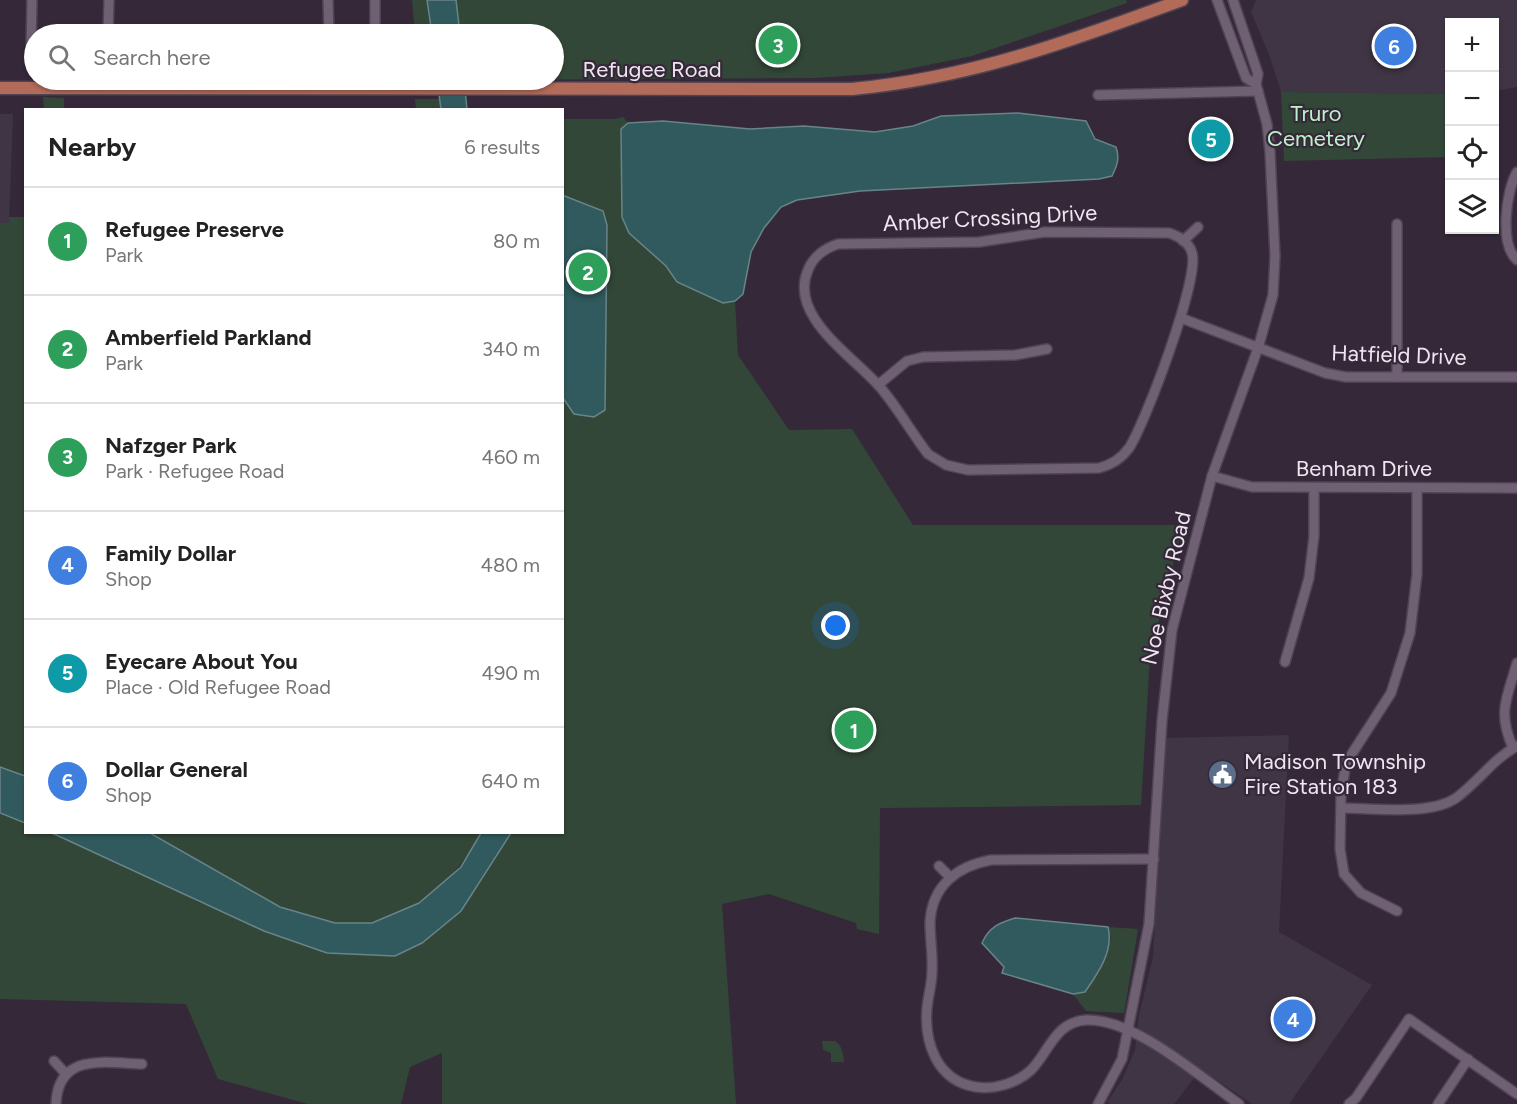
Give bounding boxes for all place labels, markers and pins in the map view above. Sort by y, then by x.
pin: 3 [758,22,798,68]
pin: 6 [1374,24,1414,68]
pin: 5 [1192,116,1230,162]
pin: 2 [568,250,608,294]
pin: 1 [834,708,874,752]
place label: Madison Township Fire Station 183 [1244,748,1426,800]
public building icon: Madison Township Fire Station 183 [1207,758,1239,790]
pin: 4 [1274,996,1312,1042]

